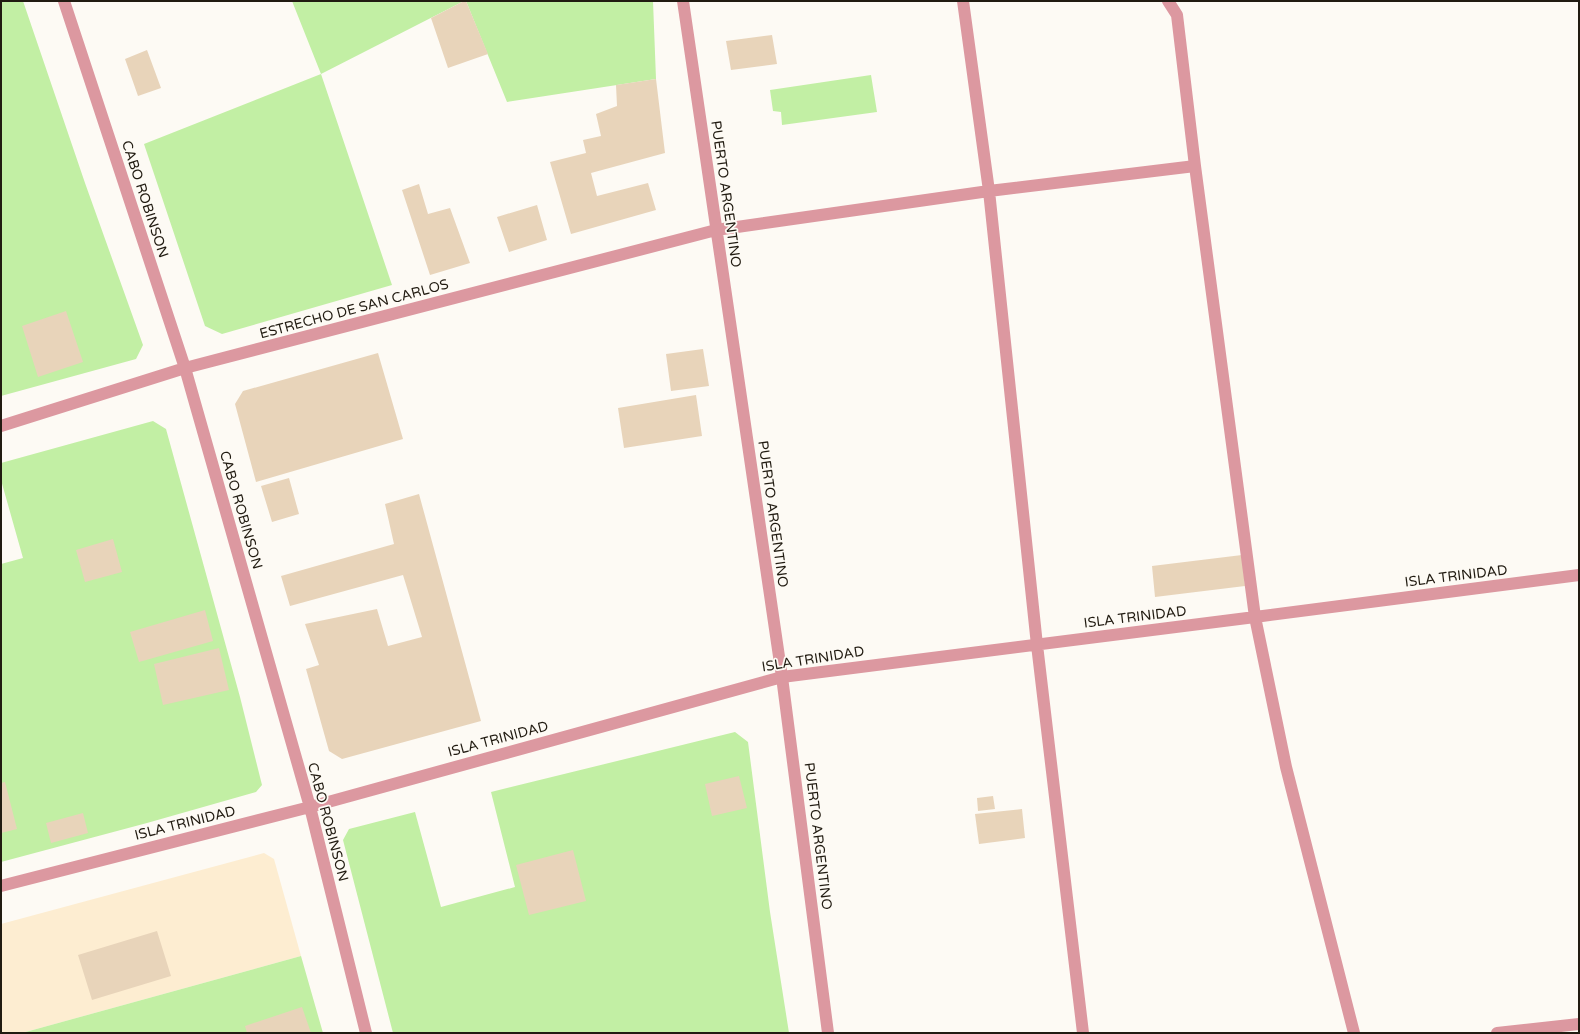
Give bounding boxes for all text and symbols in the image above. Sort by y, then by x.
street label: PUERTO ARGENTINO [707,119,745,269]
street label: CABO ROBINSON [118,138,172,260]
street label: ESTRECHO DE SAN CARLOS [258,275,451,342]
street label: PUERTO ARGENTINO [754,439,792,589]
street label: CABO ROBINSON [216,449,266,571]
street label: ISLA TRINIDAD [1404,561,1508,591]
street label: ISLA TRINIDAD [1083,602,1187,632]
street label: ISLA TRINIDAD [761,643,865,675]
street label: ISLA TRINIDAD [446,717,550,761]
street label: CABO ROBINSON [304,761,352,883]
street label: PUERTO ARGENTINO [801,761,835,911]
street label: ISLA TRINIDAD [133,802,237,844]

